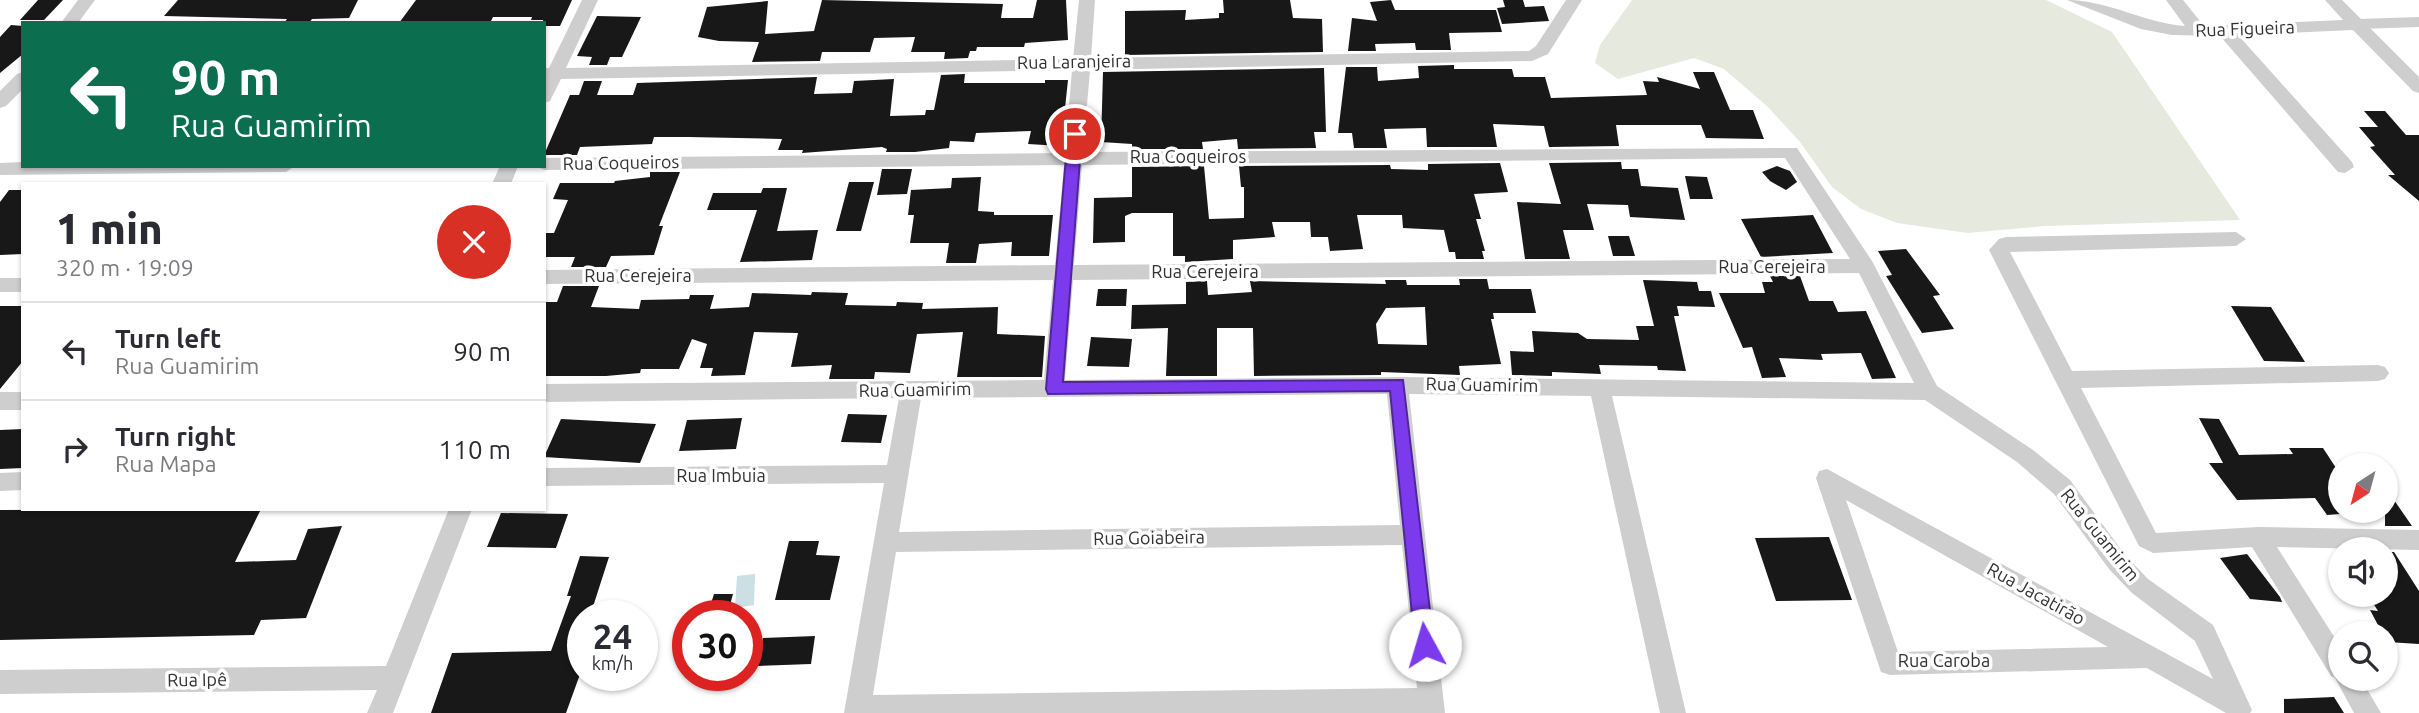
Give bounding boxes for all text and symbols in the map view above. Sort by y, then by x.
street label: Rua Figueira [2195,16,2295,40]
icon: left [56,49,147,140]
text: 90 m [171,49,280,104]
street label: Rua Laranjeira [1017,50,1131,72]
pin [1045,104,1105,164]
text: Rua Guamirim [171,107,372,143]
icon: arrive [1056,115,1094,153]
street label: Rua Coqueiros [1130,146,1247,166]
street label: Rua Coqueiros [562,151,680,173]
text: 1 min [56,205,163,252]
button: close [437,205,511,279]
text: 320 m · 19:09 [56,255,194,280]
street label: Rua Cerejeira [1718,256,1826,276]
street label: Rua Cerejeira [1151,261,1259,281]
street label: Rua Cerejeira [584,265,692,285]
text: Turn left [115,324,221,353]
icon: left [56,332,94,370]
text: 90 m [453,337,511,366]
text: Rua Guamirim [115,353,259,378]
street label: Rua Guamirim [1425,373,1539,395]
street label: Rua Guamirim [858,378,972,400]
text: Turn right [115,422,236,451]
icon: right [56,430,94,468]
text: 110 m [439,435,511,464]
text: Rua Mapa [115,451,217,476]
north arrow [2328,453,2398,523]
map controls [2328,453,2398,691]
street label: Rua Imbuia [676,465,766,485]
street label: Rua Guamirim [2057,484,2144,585]
street label: Rua Goiabeira [1093,526,1205,548]
button: sound [2328,537,2398,607]
street label: Rua Jacatirão [1984,558,2089,628]
speed limit sign: 30 [672,600,763,691]
position arrow [1388,608,1462,682]
text: 24 [593,616,632,656]
button: search [2328,621,2398,691]
street label: Rua Caroba [1898,650,1990,670]
text: km/h [592,653,633,673]
street label: Rua Ipê [167,668,227,690]

